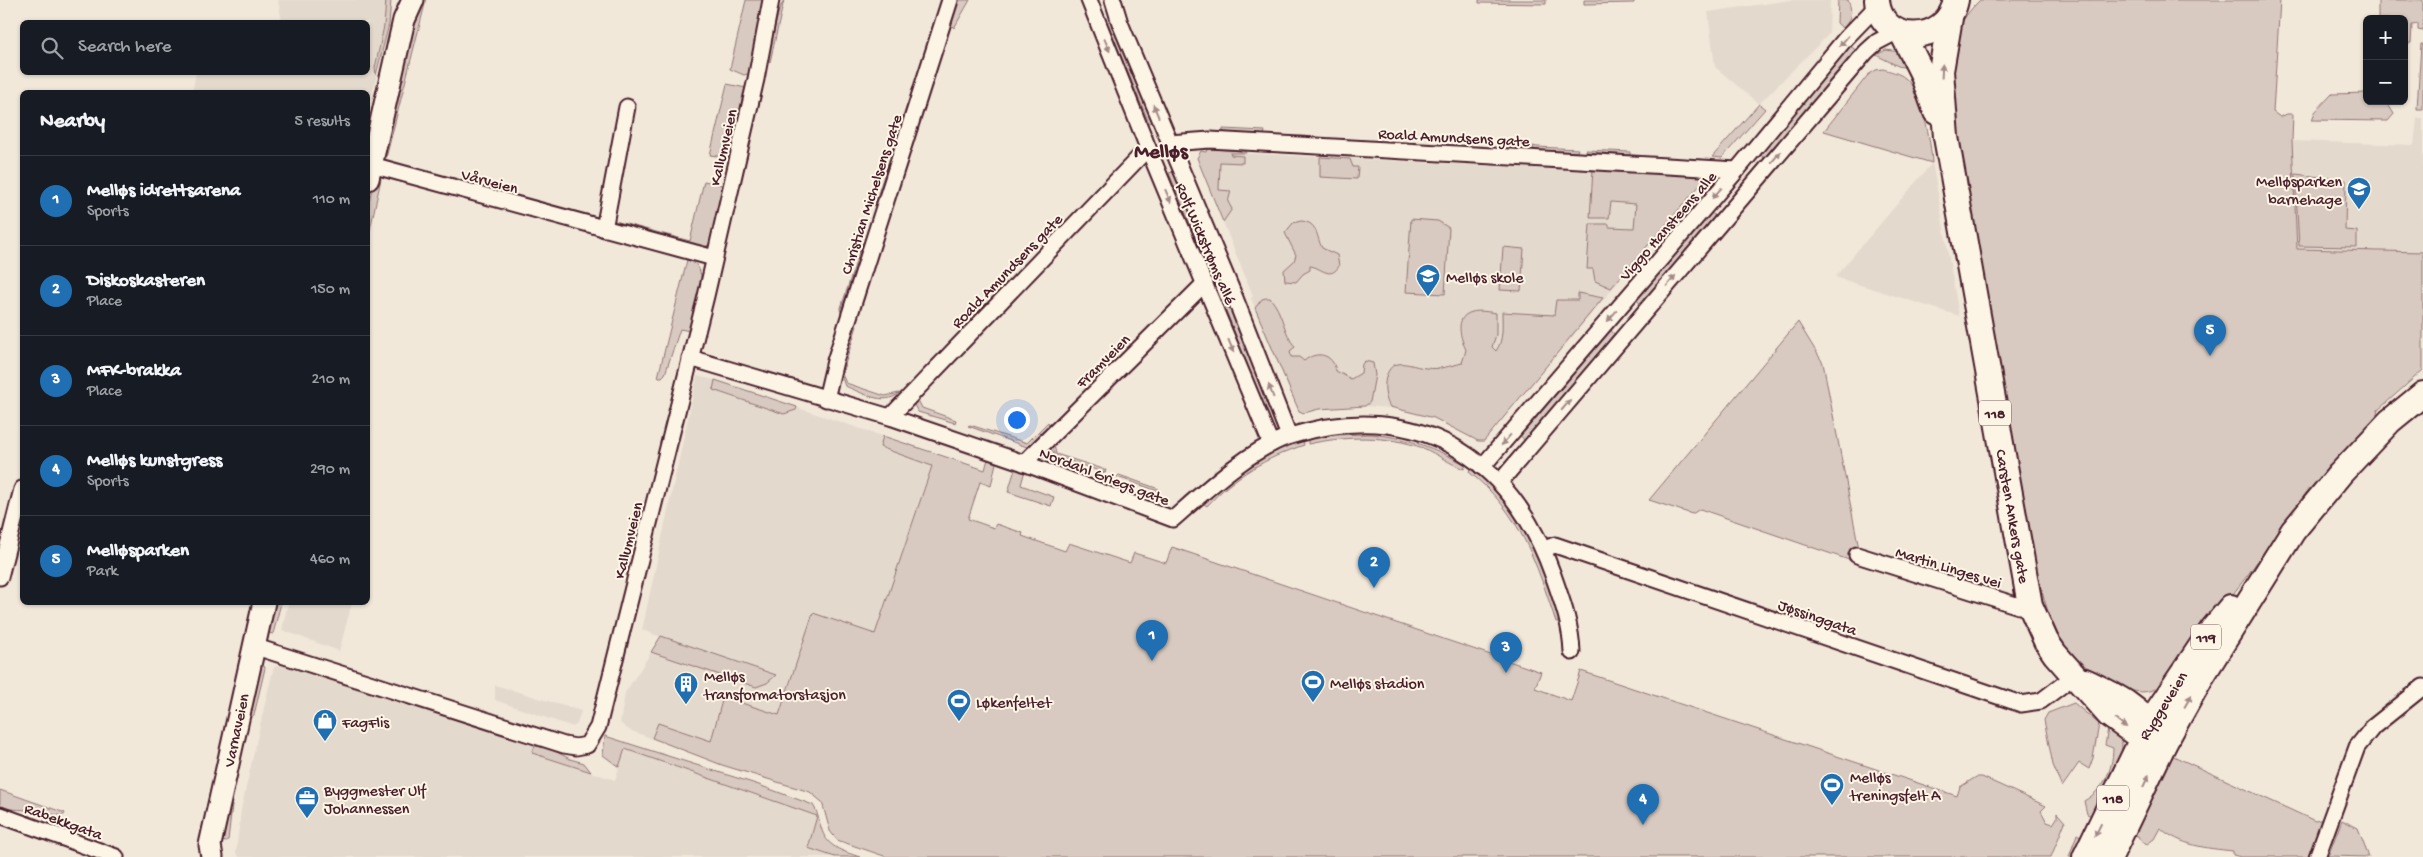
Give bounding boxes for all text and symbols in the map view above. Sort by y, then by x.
map controls [2363,15,2408,105]
button: + [2363,15,2408,60]
search box [20,20,370,75]
icon: search [38,34,66,62]
one-way arrow [1838,35,1850,47]
text: Search here [78,36,172,59]
one-way arrow [1104,38,1112,52]
button: − [2363,60,2408,105]
one-way arrow [1938,63,1946,79]
one-way arrow [1152,104,1160,118]
street label: Kallumveien [707,107,744,188]
text: Nearby [40,110,105,135]
street label: Christian Michelsens gate [838,112,908,278]
text: 5 results [295,113,350,132]
street label: Roald Amundsens gate [1378,126,1531,153]
district label: Melløs [1134,141,1189,166]
one-way arrow [1771,151,1782,164]
street label: Vårveien [458,166,520,200]
street label: Viggo Hansteens alle [1616,168,1723,287]
place label: Melløsparken barnehage [2256,174,2343,211]
school or university icon: Melløsparken barnehage [2346,176,2372,210]
text: Melløs idrettsarena [87,180,241,203]
street label: Rolf Wickstrøms allé [1170,181,1238,309]
one-way arrow [1712,186,1723,199]
one-way arrow [1165,189,1173,203]
text: 1 [53,191,59,210]
text: 110 m [313,191,350,210]
text: Sports [87,203,129,222]
street label: Roald Amundsens gate [949,211,1069,334]
school or university icon: Melløs skole [1415,263,1441,297]
text: Diskoskasteren [87,270,205,293]
place label: Melløs skole [1446,270,1524,289]
one-way arrow [1665,276,1677,288]
text: 2 [52,281,60,300]
text: 150 m [311,281,350,300]
text: Place [87,293,122,312]
one-way arrow [1606,310,1618,322]
pin: 5 [2194,315,2226,356]
street label: Framveien [1073,331,1136,394]
one-way arrow [1227,339,1235,354]
text: MFK-brakka [87,360,181,383]
text: 3 [52,371,60,390]
text: 210 m [311,371,350,390]
text: Place [87,383,122,402]
one-way arrow [1267,383,1275,398]
one-way arrow [1560,399,1571,411]
road number: 118 [1979,400,2011,426]
your location [1004,407,1030,433]
one-way arrow [1501,434,1512,446]
street label: Nordahl Griegs gate [1036,445,1172,512]
street label: Carsten Ankers gate [1989,448,2032,586]
text: Melløs kunstgress [87,450,222,473]
text: 4 [52,461,60,480]
text: 290 m [310,461,350,480]
text: Sports [87,473,129,492]
street label: Kallumveien [612,500,649,581]
text: Melløsparken [87,540,189,563]
street label: Martin Linges vei [1893,544,2003,594]
pin: 2 [1358,547,1390,588]
text: 5 [52,551,60,570]
text: 460 m [310,551,350,570]
text: Park [87,563,118,582]
street label: Jøssinggata [1775,597,1860,642]
pin: 1 [1136,620,1168,661]
road number: 119 [2191,624,2221,650]
pin: 3 [1490,632,1522,673]
place label: Melløs transformatorstasjon [703,669,846,706]
sports icon: Melløs stadion [1300,669,1326,703]
street label: Ryggeveien [2136,669,2194,745]
building icon: Melløs transformatorstasjon [673,671,699,705]
place label: Melløs stadion [1330,676,1425,695]
sports icon: Løkenfeltet [946,688,972,722]
street label: Varnaveien [221,692,256,770]
one-way arrow [2184,694,2192,709]
place label: Løkenfeltet [976,695,1053,714]
shop icon: FagFlis [312,708,338,742]
place label: FagFlis [341,715,390,734]
one-way arrow [2114,718,2128,728]
place label: Melløs treningsfelt A [1849,770,1942,807]
sports icon: Melløs treningsfelt A [1819,772,1845,806]
one-way arrow [2142,774,2150,788]
place label: Byggmester Ulf Johannessen [323,783,427,820]
pin: 4 [1627,784,1659,825]
office icon: Byggmester Ulf Johannessen [294,785,320,819]
road number: 118 [2097,786,2129,810]
street label: Rabekkgata [21,800,105,847]
one-way arrow [2094,822,2102,837]

